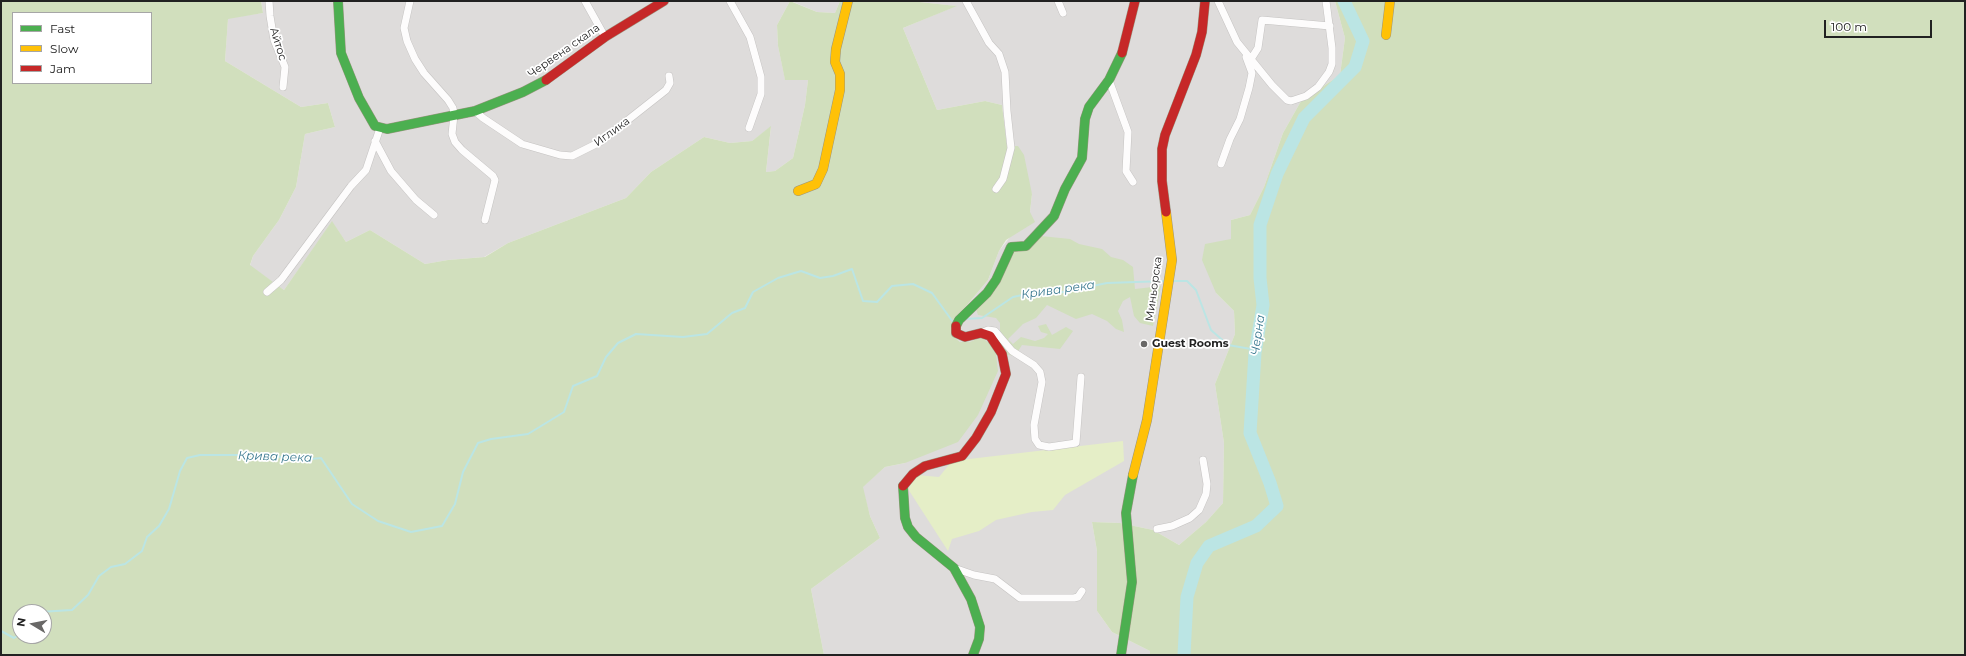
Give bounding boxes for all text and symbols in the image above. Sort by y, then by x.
legend [12,12,152,84]
scale bar [1826,12,1934,38]
text: 100 m [1831,19,1867,34]
text: Fast [50,21,75,36]
street label: Червена скала [526,21,602,81]
street label: Айтос [267,26,289,62]
text: Slow [50,41,79,56]
text: Jam [50,61,76,76]
street label: Иглика [591,115,633,149]
street label: Миньорска [1143,256,1165,322]
water label: Крива река [1020,278,1096,302]
water label: Черна [1248,314,1268,356]
place label: Guest Rooms [1152,337,1229,351]
marker: Guest Rooms [1139,339,1149,349]
water label: Крива река [238,449,312,465]
north arrow [12,604,52,644]
text: N [14,617,29,628]

